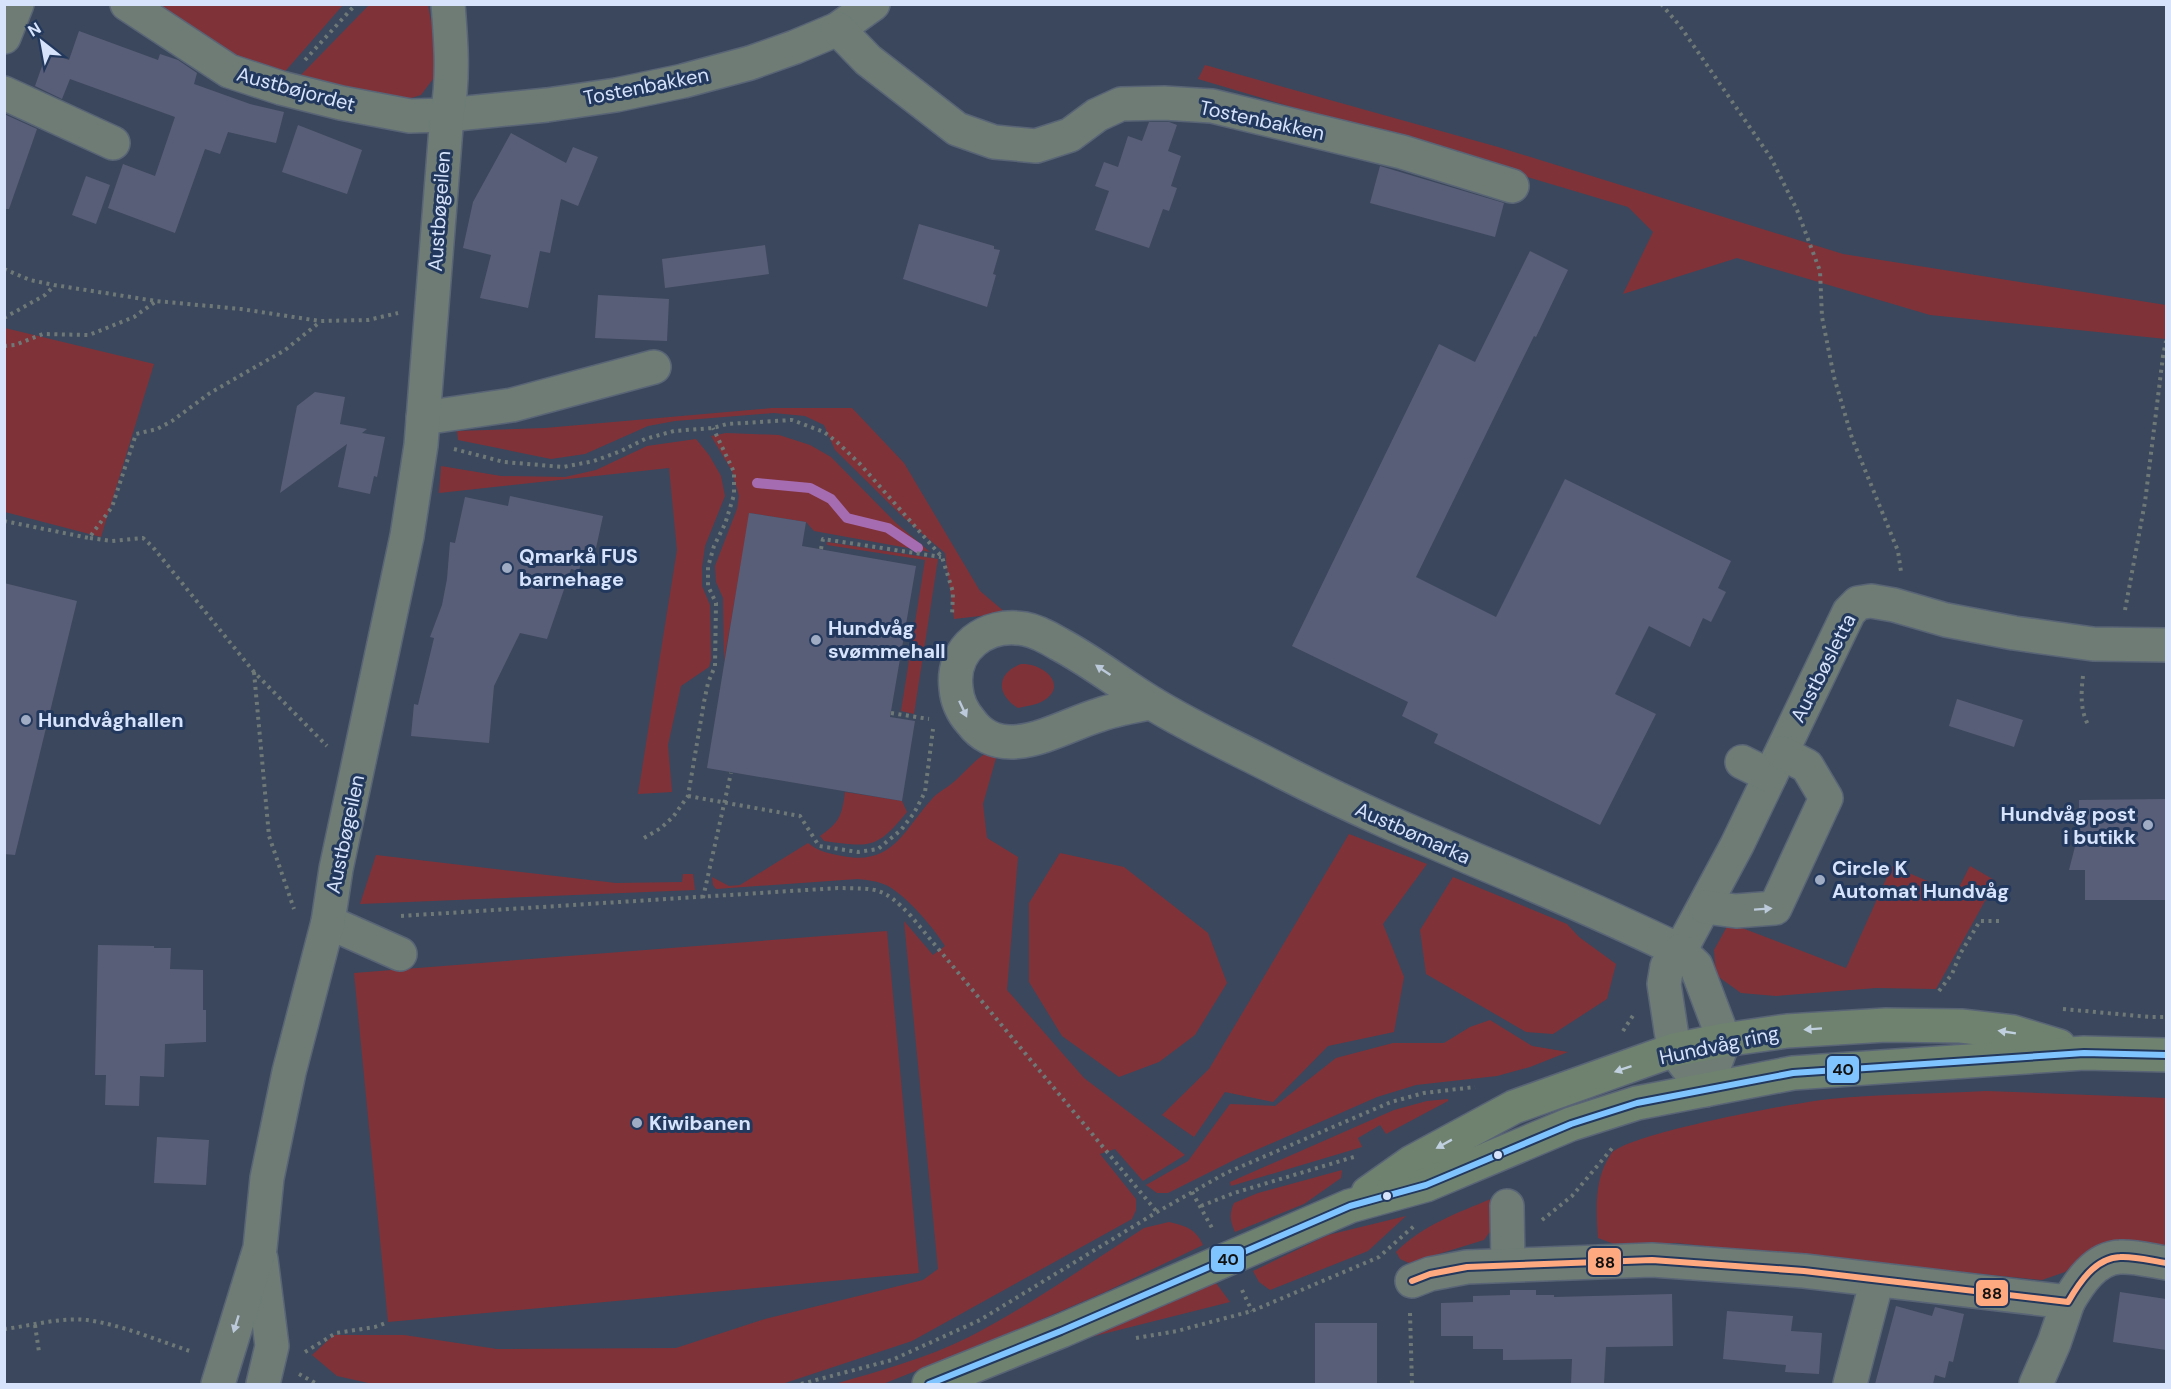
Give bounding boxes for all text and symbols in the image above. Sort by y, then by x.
north arrow [12,12,72,72]
text: N [24,18,45,42]
street label: Austbøjordet [234,61,358,117]
street label: Tostenbakken [581,61,711,111]
street label: Tostenbakken [1197,94,1327,146]
street label: Austbøgeilen [422,150,456,272]
place label: Qmarkå FUS barnehage [519,543,638,592]
marker: Qmarkå FUS barnehage [500,561,514,575]
street label: Austbøsletta [1785,609,1861,727]
place label: Hundvåg svømmehall [828,615,946,664]
marker: Hundvåg svømmehall [809,633,823,647]
one-way arrow [1095,664,1111,676]
one-way arrow [959,701,968,718]
place label: Hundvåghallen [38,707,184,733]
marker: Hundvåghallen [19,713,33,727]
street label: Austbøgeilen [320,772,370,896]
street label: Austbømarka [1351,796,1475,870]
place label: Hundvåg post i butikk [2001,801,2136,850]
marker: Hundvåg post i butikk [2141,818,2155,832]
place label: Circle K Automat Hundvåg [1832,855,2009,904]
marker: Circle K Automat Hundvåg [1813,873,1827,887]
one-way arrow [1753,904,1772,913]
street label: Hundvåg ring [1657,1020,1781,1070]
one-way arrow [1804,1025,1823,1034]
one-way arrow [1998,1027,2017,1036]
line badge: 40 [1826,1055,1860,1084]
text: 40 [1832,1059,1854,1080]
one-way arrow [1614,1064,1632,1074]
place label: Kiwibanen [649,1110,751,1136]
marker: Kiwibanen [630,1116,644,1130]
one-way arrow [1435,1139,1452,1149]
unlabelled marker [1492,1149,1504,1161]
unlabelled marker [1381,1190,1393,1202]
line badge: 40 [1210,1245,1245,1273]
line badge: 88 [1587,1247,1622,1276]
text: 40 [1217,1249,1239,1270]
text: 88 [1595,1252,1615,1273]
line badge: 88 [1975,1279,2009,1307]
text: 88 [1982,1283,2002,1304]
one-way arrow [231,1315,240,1333]

